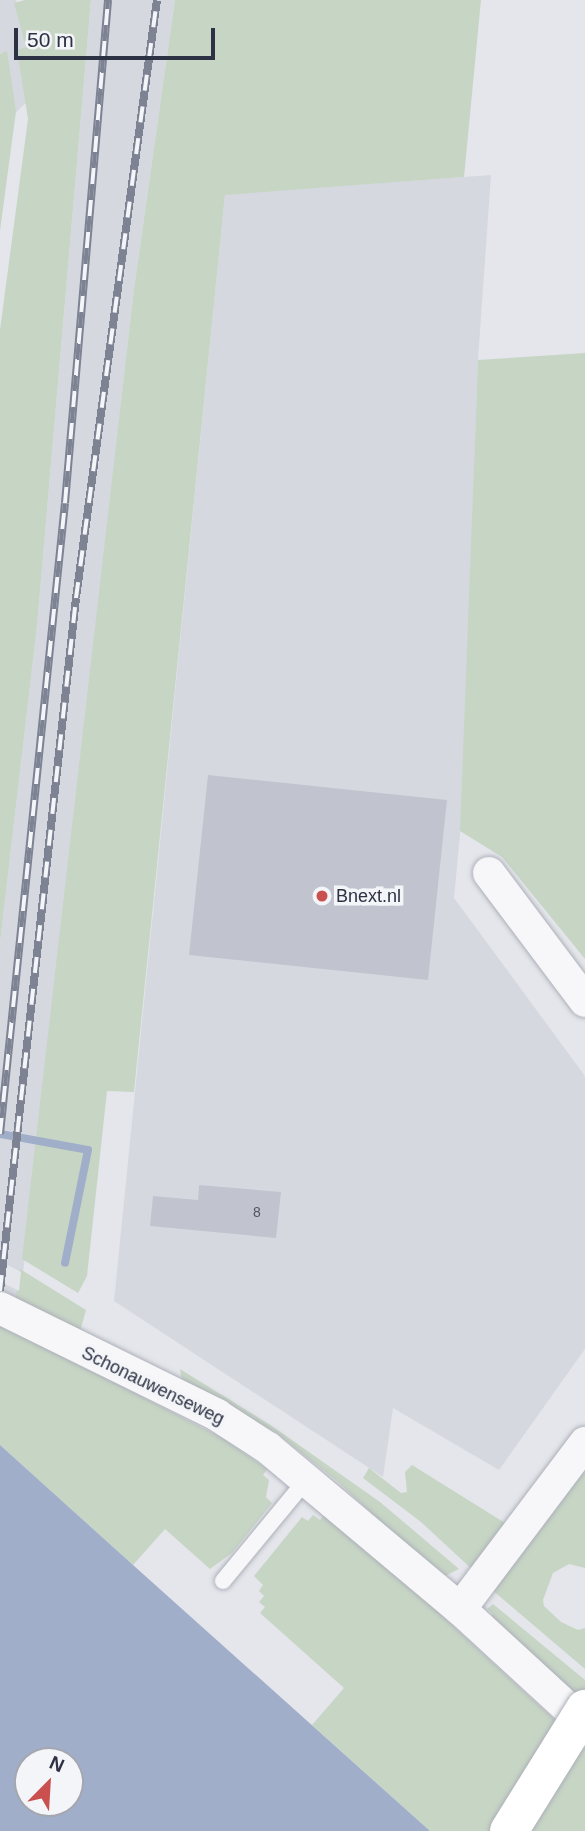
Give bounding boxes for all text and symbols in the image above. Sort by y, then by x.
scale bar [18,14,219,58]
text: 50 m [27,28,74,51]
place label: Bnext.nl [336,885,401,907]
marker: Bnext.nl [314,888,330,904]
house number: 8 [253,1204,261,1220]
street label: Schonauwenseweg [78,1342,228,1430]
north arrow [14,1747,84,1817]
text: N [46,1752,67,1777]

